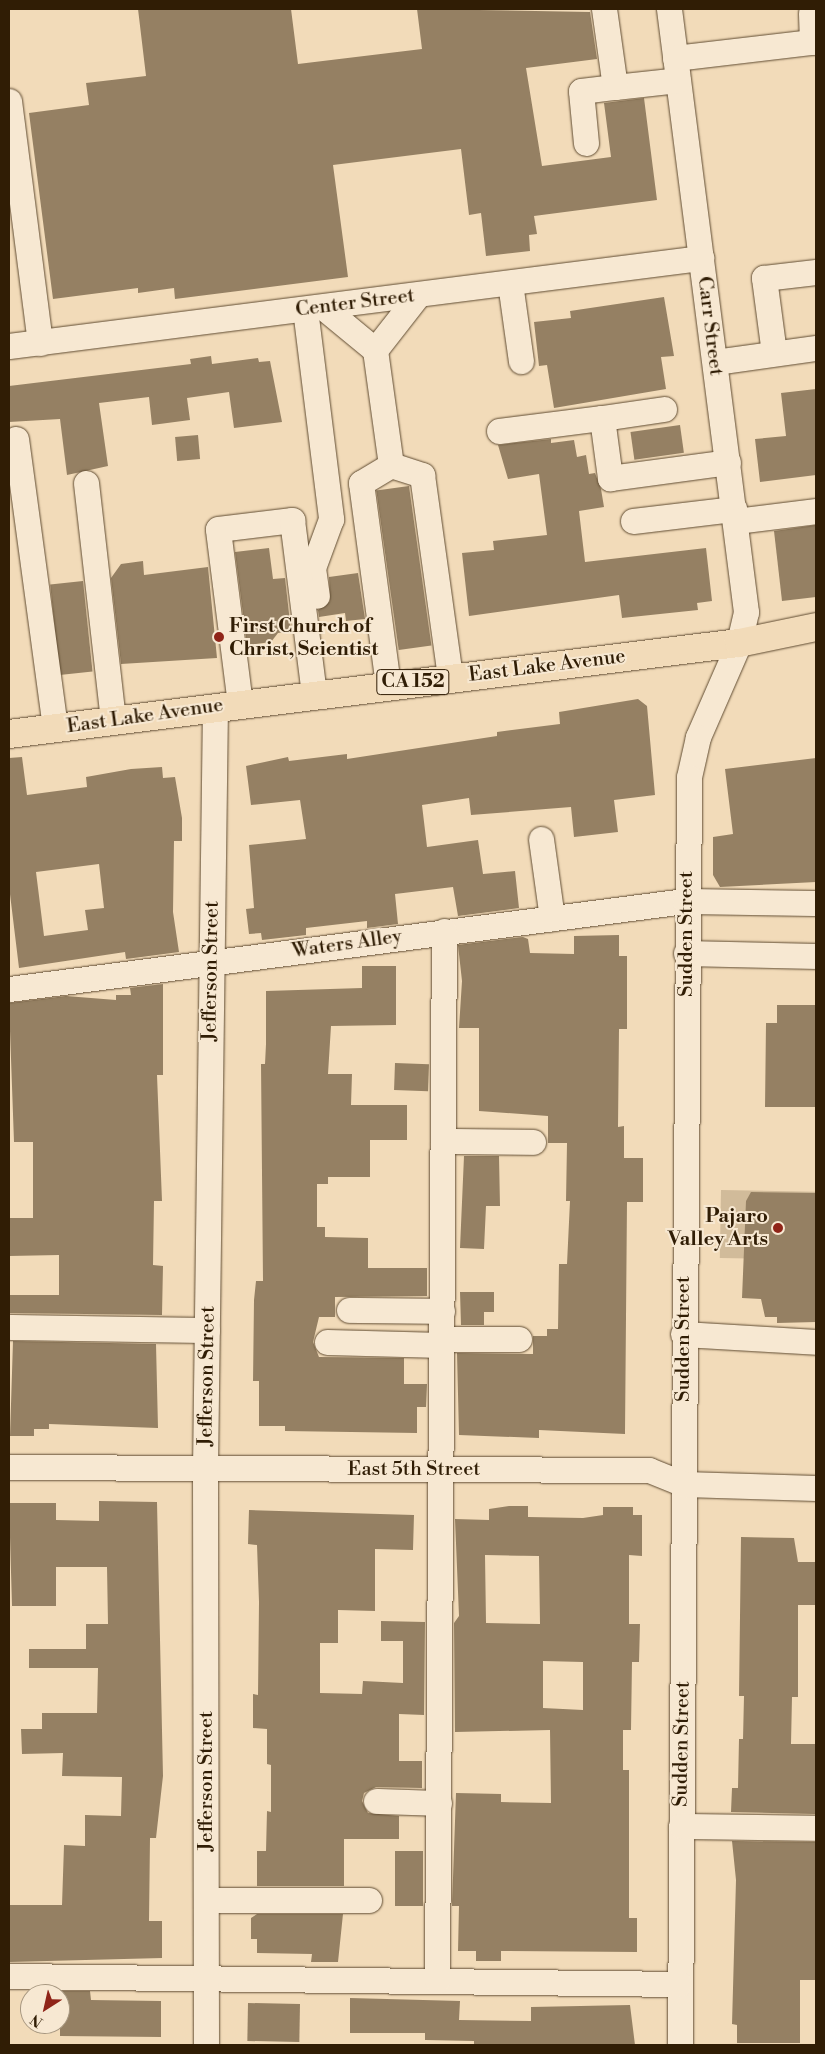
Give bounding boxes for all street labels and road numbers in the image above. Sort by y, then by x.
street label: Carr Street [692,275,728,377]
street label: Center Street [294,284,416,322]
street label: East Lake Avenue [467,644,627,688]
road number: CA 152 [376,666,450,699]
street label: East Lake Avenue [65,693,225,739]
street label: Sudden Street [674,871,698,997]
street label: Jefferson Street [198,901,224,1041]
street label: Waters Alley [290,924,404,964]
street label: Sudden Street [671,1276,695,1402]
street label: Jefferson Street [194,1306,220,1446]
street label: East 5th Street [348,1457,480,1481]
street label: Sudden Street [669,1681,695,1807]
street label: Jefferson Street [194,1711,218,1851]

